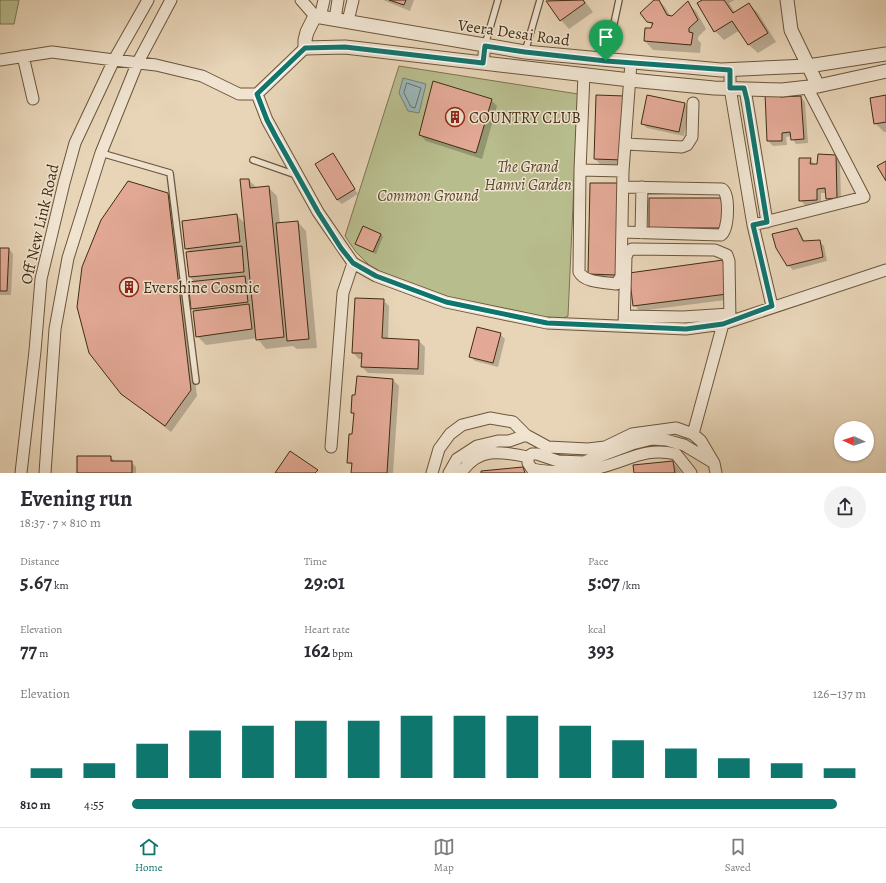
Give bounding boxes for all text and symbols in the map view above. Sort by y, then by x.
street label: Veera Desai Road [455,14,572,52]
pin [589,20,623,61]
icon: arrive [595,26,617,48]
building icon: COUNTRY CLUB [444,106,466,128]
place label: COUNTRY CLUB [469,107,581,129]
park label: The Grand Hamvi Garden [484,156,572,196]
street label: Off New Link Road [15,161,65,287]
park label: Common Ground [377,185,479,207]
building icon: Evershine Cosmic [118,276,140,298]
place label: Evershine Cosmic [143,277,260,299]
north arrow [834,421,874,461]
map controls [834,421,874,461]
text: Evening run [20,484,132,514]
button: share [824,486,866,528]
text: 18:37 · 7 × 810 m [20,514,101,531]
text: Distance [20,554,59,569]
text: Time [304,554,327,569]
text: Pace [588,554,608,569]
text: 5.67 [20,569,52,596]
text: 29:01 [304,569,345,596]
text: 5:07 [588,569,620,596]
text: km [52,578,69,593]
text: /km [620,578,640,593]
text: Elevation [20,622,62,637]
text: Heart rate [304,622,350,637]
text: kcal [588,622,606,637]
text: 77 [20,637,37,664]
text: 162 [304,637,330,664]
text: 393 [588,637,614,664]
text: m [37,646,48,661]
text: bpm [330,646,353,661]
text: Elevation [20,685,70,702]
text: 126–137 m [813,685,866,702]
text: 810 m [20,796,51,813]
text: 4:55 [84,796,104,813]
tab: Home [135,836,163,875]
tab: Map [433,836,455,875]
tab: Saved [725,836,751,875]

